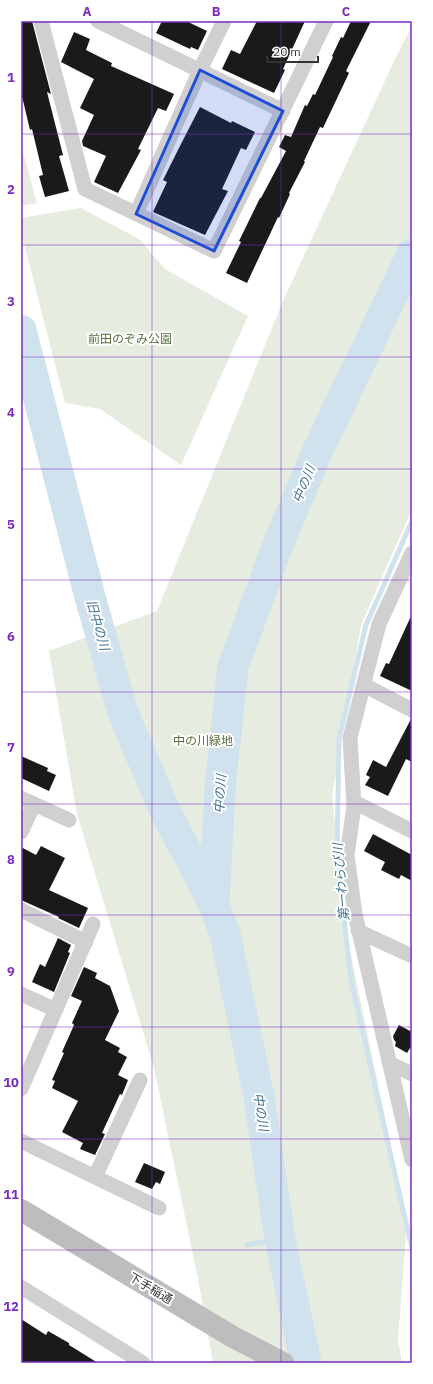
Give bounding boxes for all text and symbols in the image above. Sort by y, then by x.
text: A [83,3,92,20]
text: B [212,3,221,20]
text: C [342,3,351,20]
scale bar [267,38,318,64]
text: 20 m [273,44,301,59]
text: 1 [7,69,15,86]
text: 2 [7,181,15,198]
text: 3 [7,293,15,310]
park label: 前田のぞみ公園 [88,331,172,346]
text: 4 [7,404,15,421]
water label: 中の川 [289,461,320,505]
text: 5 [7,516,15,533]
water label: 旧中の川 [83,598,114,654]
text: 6 [7,628,15,645]
park label: 中の川緑地 [173,733,233,748]
text: 7 [7,739,15,756]
water label: 中の川 [210,772,230,814]
water label: 第一わらび川 [329,840,353,922]
text: 8 [7,851,15,868]
text: 9 [7,963,15,980]
text: 10 [3,1074,19,1091]
water label: 中の川 [250,1091,273,1135]
text: 11 [3,1186,19,1203]
street label: 下手稲通 [127,1269,175,1307]
text: 12 [3,1298,19,1315]

